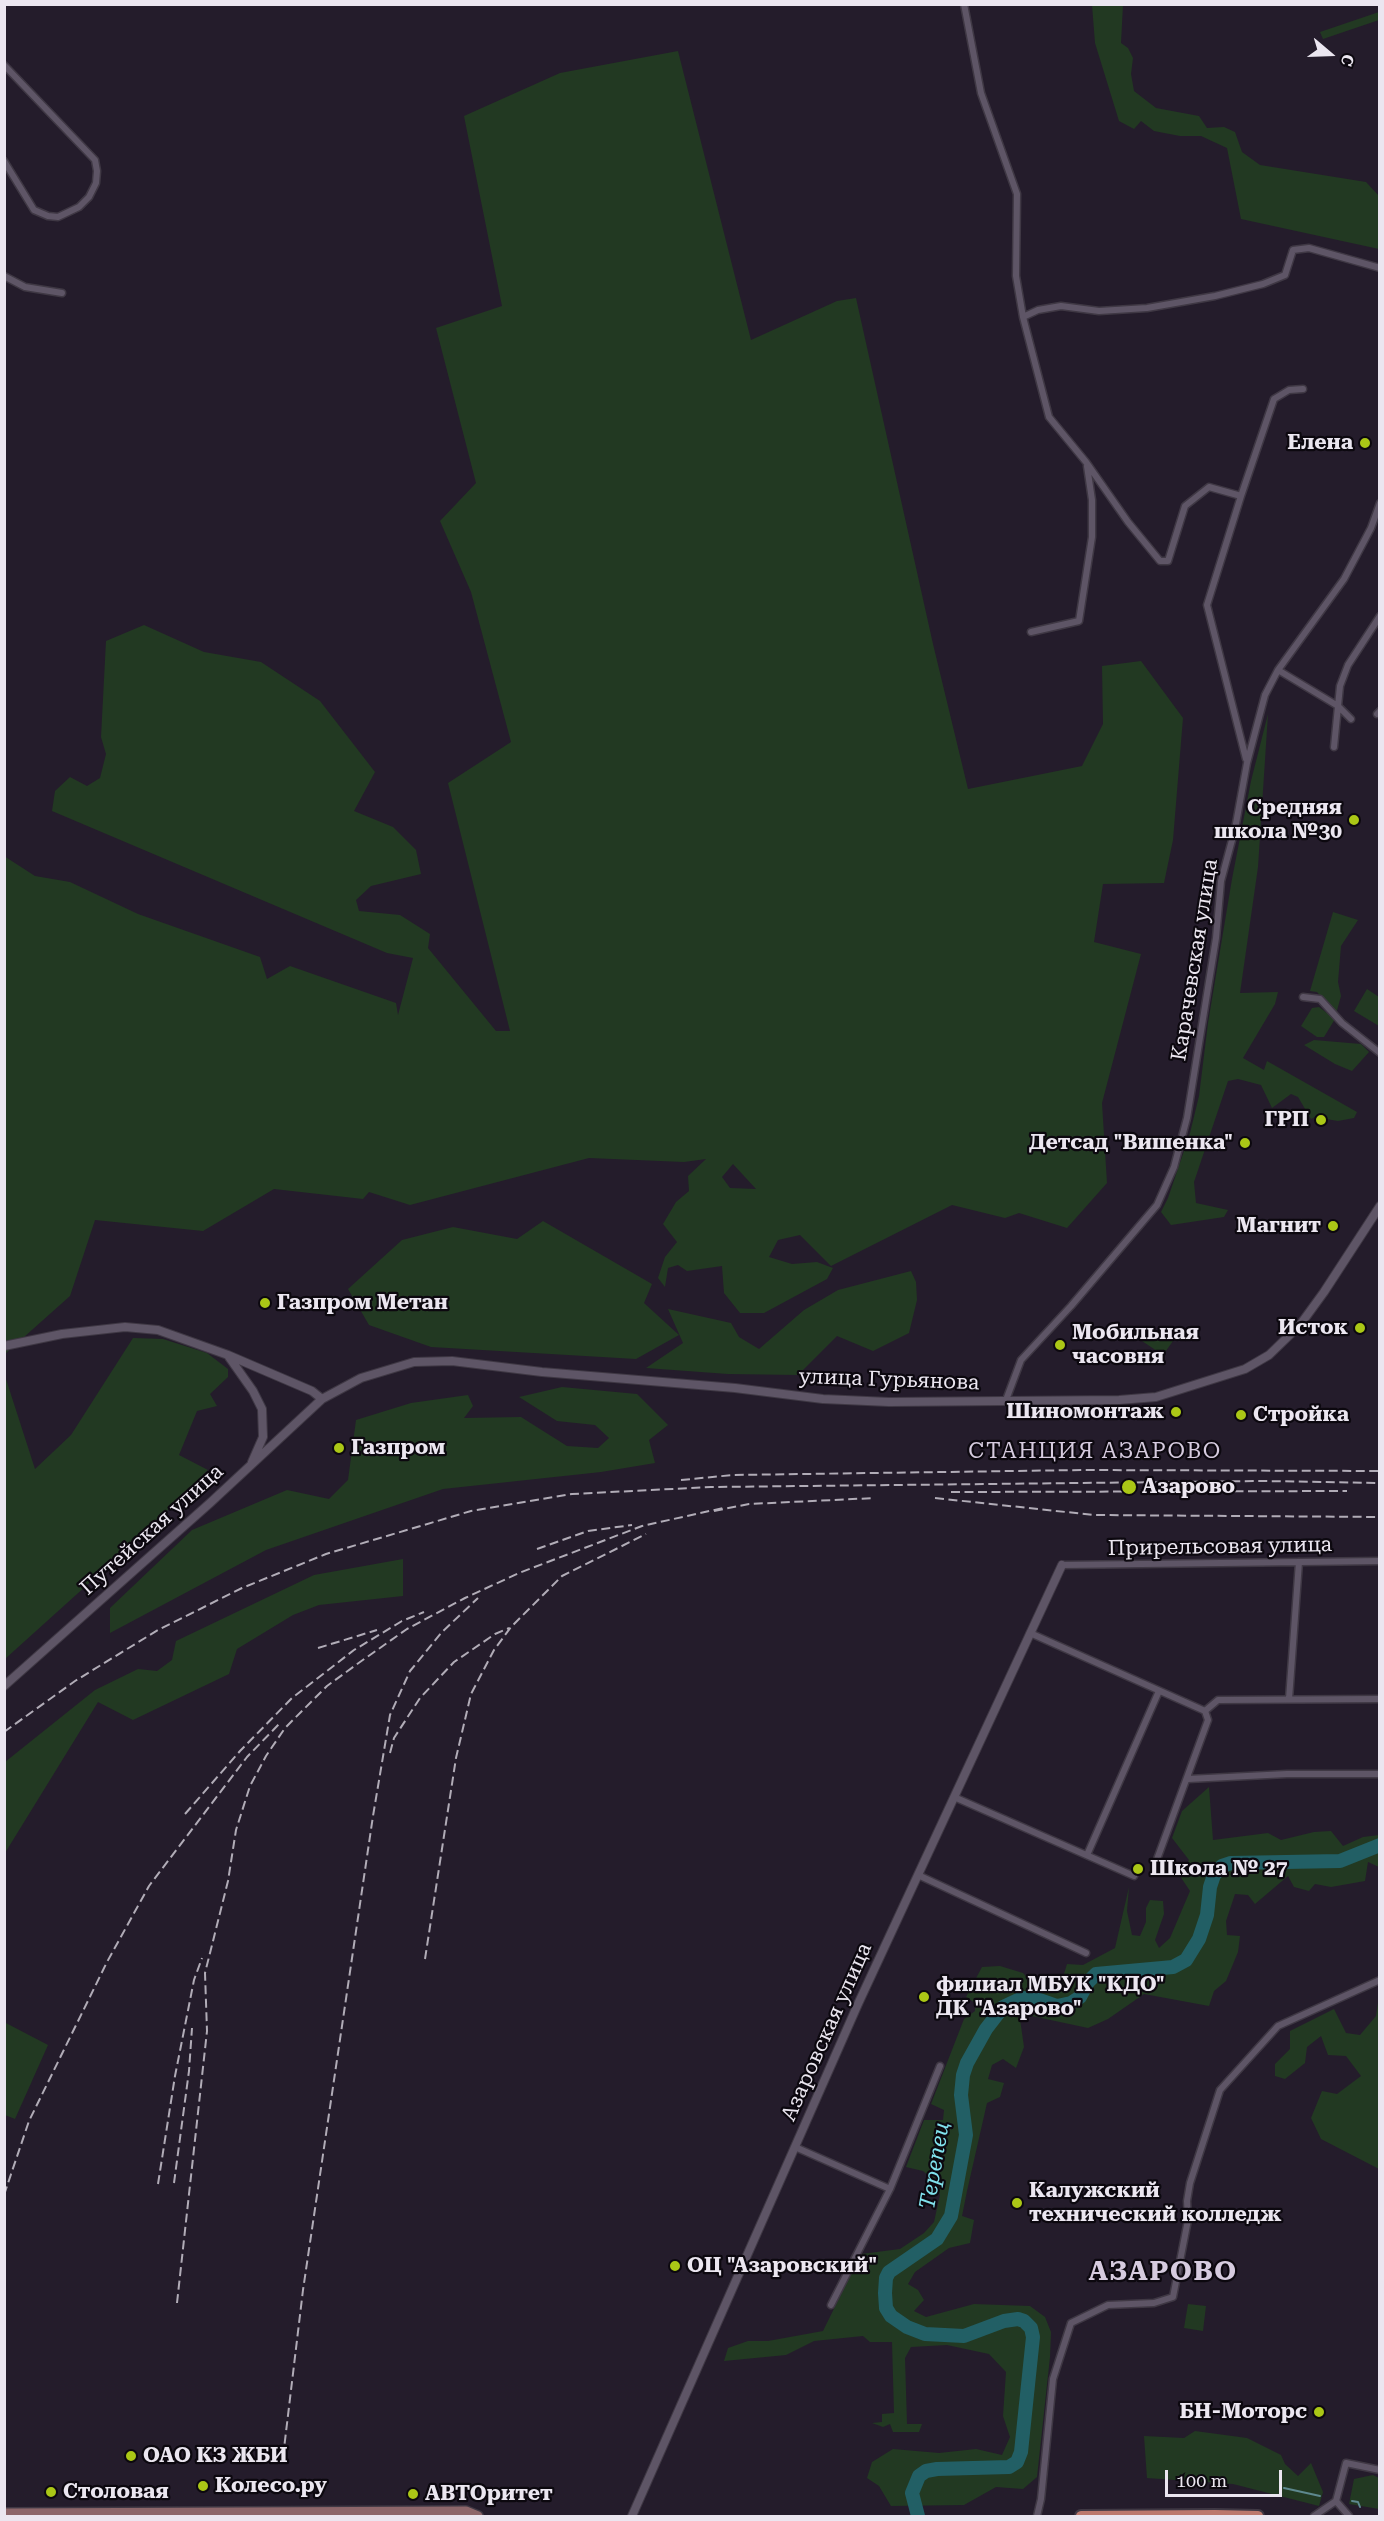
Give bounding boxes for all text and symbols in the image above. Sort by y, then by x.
north arrow [1300,24,1360,84]
text: С [1337,52,1358,68]
place label: Елена [1287,430,1353,456]
marker: Елена [1358,436,1372,450]
place label: Средняя школа №30 [1214,795,1342,845]
marker: Средняя школа №30 [1347,813,1361,827]
street label: Карачевская улица [1167,857,1223,1063]
place label: ГРП [1265,1107,1309,1133]
marker: ГРП [1314,1113,1328,1127]
place label: Детсад "Вишенка" [1029,1130,1233,1156]
marker: Детсад "Вишенка" [1238,1136,1252,1150]
place label: Магнит [1236,1213,1321,1239]
marker: Магнит [1326,1219,1340,1233]
place label: Газпром Метан [277,1290,448,1316]
marker: Газпром Метан [258,1296,272,1310]
place label: Исток [1278,1315,1348,1341]
place label: Мобильная часовня [1072,1320,1199,1370]
marker: Исток [1353,1321,1367,1335]
marker: Мобильная часовня [1053,1338,1067,1352]
street label: улица Гурьянова [798,1364,980,1396]
place label: Шиномонтаж [1006,1399,1164,1425]
place label: Стройка [1253,1402,1349,1428]
marker: Шиномонтаж [1169,1405,1183,1419]
marker: Стройка [1234,1408,1248,1422]
place label: Газпром [351,1435,445,1461]
district label: СТАНЦИЯ АЗАРОВО [968,1439,1222,1465]
marker: Газпром [332,1441,346,1455]
street label: Путейская улица [75,1459,229,1601]
place label: Азарово [1142,1474,1235,1500]
marker: Азарово [1120,1478,1138,1496]
street label: Прирельсовая улица [1108,1532,1332,1562]
place label: Школа № 27 [1150,1856,1288,1882]
marker: Школа № 27 [1131,1862,1145,1876]
street label: Азаровская улица [776,1939,878,2125]
place label: филиал МБУК "КДО" ДК "Азарово" [936,1972,1165,2022]
marker: филиал МБУК "КДО" ДК "Азарово" [917,1990,931,2004]
water label: Терепец [914,2120,956,2212]
place label: Калужский технический колледж [1029,2178,1282,2228]
marker: Калужский технический колледж [1010,2196,1024,2210]
place label: ОЦ "Азаровский" [687,2253,877,2279]
district label: АЗАРОВО [1088,2256,1238,2288]
marker: ОЦ "Азаровский" [668,2259,682,2273]
place label: БН-Моторс [1180,2399,1307,2425]
marker: БН-Моторс [1312,2405,1326,2419]
place label: ОАО КЗ ЖБИ [143,2443,288,2469]
marker: ОАО КЗ ЖБИ [124,2449,138,2463]
scale bar [1168,2458,1285,2496]
text: 100 m [1176,2470,1227,2491]
place label: Колесо.ру [215,2473,327,2499]
place label: Столовая [63,2479,169,2505]
marker: Колесо.ру [196,2479,210,2493]
place label: АВТОритет [425,2481,553,2507]
marker: Столовая [44,2485,58,2499]
marker: АВТОритет [406,2487,420,2501]

